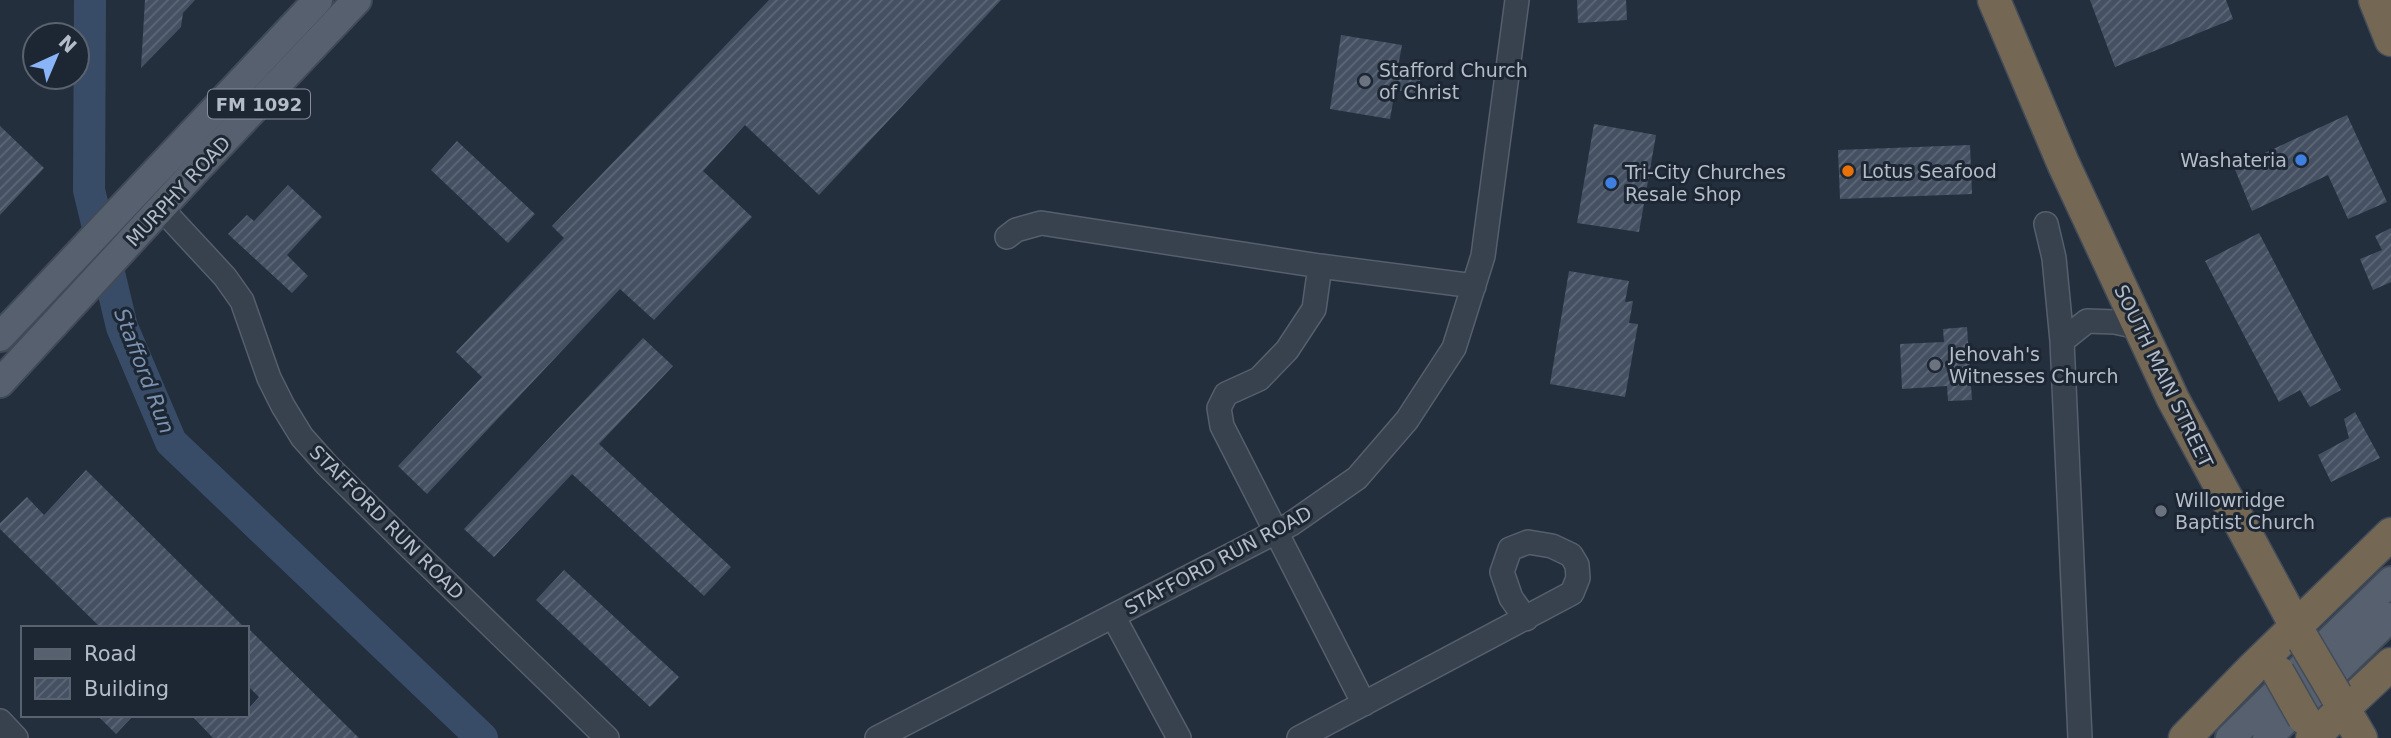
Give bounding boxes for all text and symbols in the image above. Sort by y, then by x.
north arrow [21,21,91,91]
text: N [54,30,81,57]
place label: Stafford Church of Christ [1379,59,1528,103]
marker: Stafford Church of Christ [1357,73,1373,89]
road number: FM 1092 [208,90,310,119]
street label: MURPHY ROAD [121,131,235,251]
place label: Washateria [2180,149,2287,171]
marker: Washateria [2293,152,2309,168]
place label: Lotus Seafood [1862,160,1997,182]
place label: Tri-City Churches Resale Shop [1624,161,1786,205]
marker: Lotus Seafood [1840,163,1856,179]
marker: Tri-City Churches Resale Shop [1603,175,1619,191]
street label: SOUTH MAIN STREET [2110,281,2218,471]
water label: Stafford Run [109,305,179,437]
place label: Jehovah's Witnesses Church [1948,343,2119,387]
marker: Jehovah's Witnesses Church [1927,357,1943,373]
street label: STAFFORD RUN ROAD [305,440,469,604]
place label: Willowridge Baptist Church [2175,489,2315,533]
street label: STAFFORD RUN ROAD [1121,501,1315,619]
marker: Willowridge Baptist Church [2153,503,2169,519]
legend [21,626,248,717]
text: Road [84,642,137,666]
text: Building [84,677,169,701]

